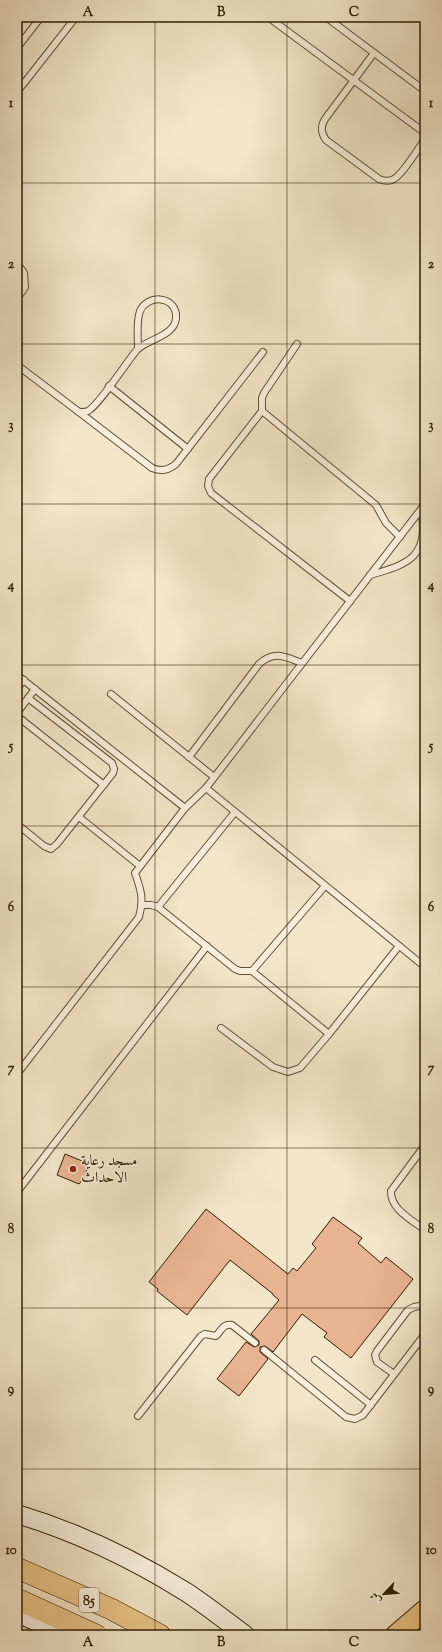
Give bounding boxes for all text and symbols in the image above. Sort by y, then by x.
text: A [83,4,94,22]
text: B [217,4,226,22]
text: C [349,4,359,22]
text: 1 [9,95,14,113]
text: 1 [429,95,434,113]
text: 2 [8,256,15,274]
text: 2 [428,256,435,274]
text: 3 [8,417,14,435]
text: 3 [428,417,434,435]
text: 4 [7,577,15,595]
text: 4 [427,577,435,595]
text: 5 [8,738,14,756]
text: 5 [428,738,434,756]
text: 6 [8,899,15,917]
text: 6 [428,899,435,917]
text: 7 [8,1060,15,1078]
text: 7 [428,1060,435,1078]
place label: مسجد رعاية الاحداث [81,1151,137,1189]
marker: مسجد رعاية الاحداث [68,1164,78,1174]
text: 8 [8,1221,15,1239]
text: 8 [428,1221,435,1239]
text: 9 [8,1381,15,1399]
text: 9 [428,1381,435,1399]
text: 10 [5,1542,17,1560]
text: 10 [425,1542,437,1560]
north arrow [364,1574,404,1614]
road number: 85 [79,1588,99,1612]
text: ش [366,1589,385,1606]
text: A [83,1634,94,1652]
text: B [217,1634,226,1652]
text: C [349,1634,359,1652]

